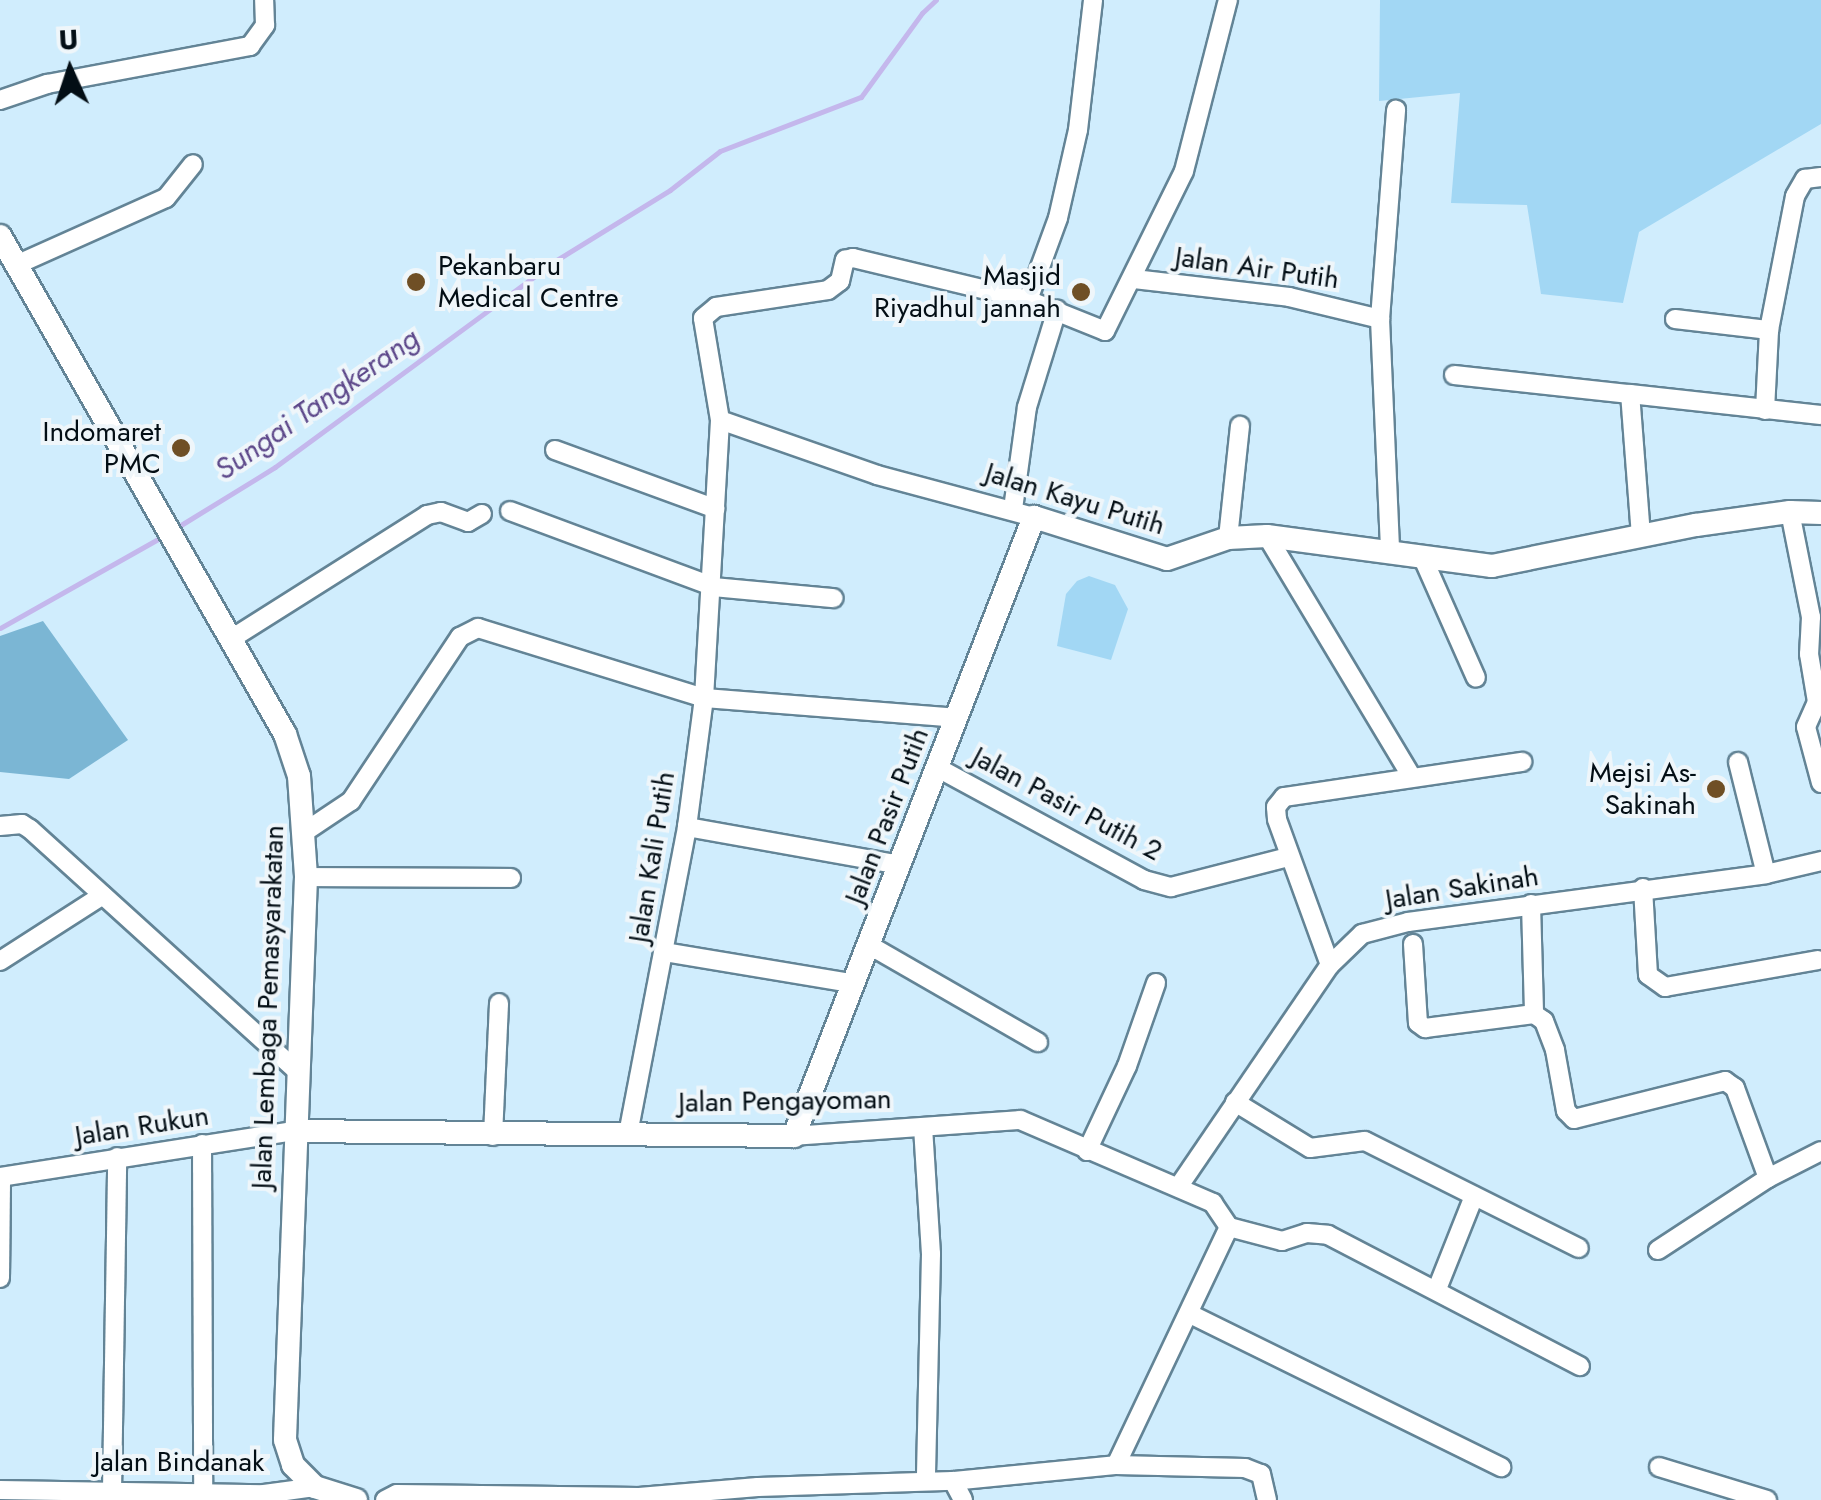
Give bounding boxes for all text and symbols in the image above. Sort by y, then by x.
text: U [58,19,79,61]
north arrow [20,20,120,120]
street label: Jalan Air Putih [1173,240,1341,296]
place label: Pekanbaru Medical Centre [438,249,619,315]
place label: Masjid Riyadhul jannah [874,259,1061,325]
marker: Pekanbaru Medical Centre [403,269,429,295]
marker: Masjid Riyadhul jannah [1070,281,1092,303]
water label: Sungai Tangkerang [208,320,426,488]
place label: Indomaret PMC [43,415,161,481]
marker: Indomaret PMC [170,437,192,459]
street label: Jalan Kayu Putih [981,456,1169,542]
street label: Jalan Pasir Putih [838,723,936,909]
street label: Jalan Pasir Putih 2 [966,740,1168,868]
place label: Mejsi As- Sakinah [1589,756,1696,822]
street label: Jalan Kali Putih [622,769,682,945]
marker: Mejsi As- Sakinah [1705,778,1727,800]
street label: Jalan Lembaga Pemasyarakatan [245,824,291,1190]
street label: Jalan Sakinah [1383,859,1541,917]
street label: Jalan Pengayoman [678,1082,892,1120]
street label: Jalan Rukun [73,1099,211,1153]
street label: Jalan Bindanak [94,1445,264,1479]

